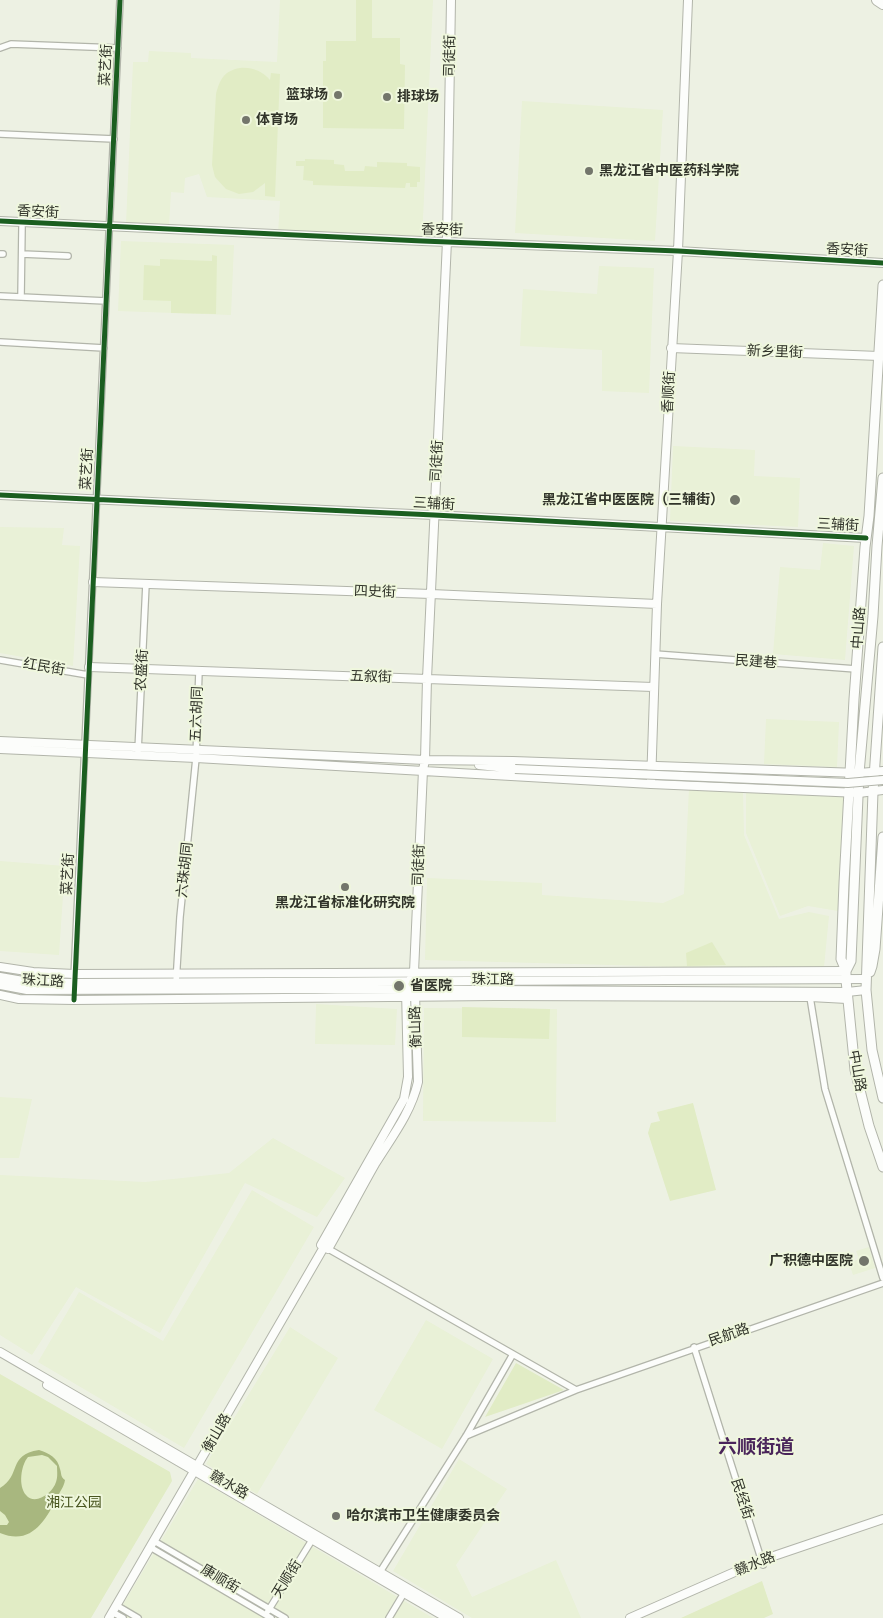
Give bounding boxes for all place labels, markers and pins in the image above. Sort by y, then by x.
place label: 篮球场 [286,87,328,103]
marker: 篮球场 [332,89,344,101]
place label: 排球场 [397,89,439,105]
marker: 排球场 [381,91,393,103]
place label: 体育场 [256,112,298,128]
marker: 体育场 [240,114,252,126]
place label: 黑龙江省中医药科学院 [599,163,739,179]
marker: 黑龙江省中医药科学院 [583,165,595,177]
place label: 黑龙江省中医医院（三辅街） [542,492,724,508]
marker: 黑龙江省中医医院（三辅街） [728,493,742,507]
marker: 黑龙江省标准化研究院 [339,881,351,893]
place label: 黑龙江省标准化研究院 [275,895,415,911]
place label: 省医院 [410,978,452,994]
marker: 省医院 [392,979,406,993]
place label: 广积德中医院 [769,1253,853,1269]
marker: 广积德中医院 [857,1254,871,1268]
place label: 哈尔滨市卫生健康委员会 [346,1508,500,1524]
marker: 哈尔滨市卫生健康委员会 [330,1510,342,1522]

